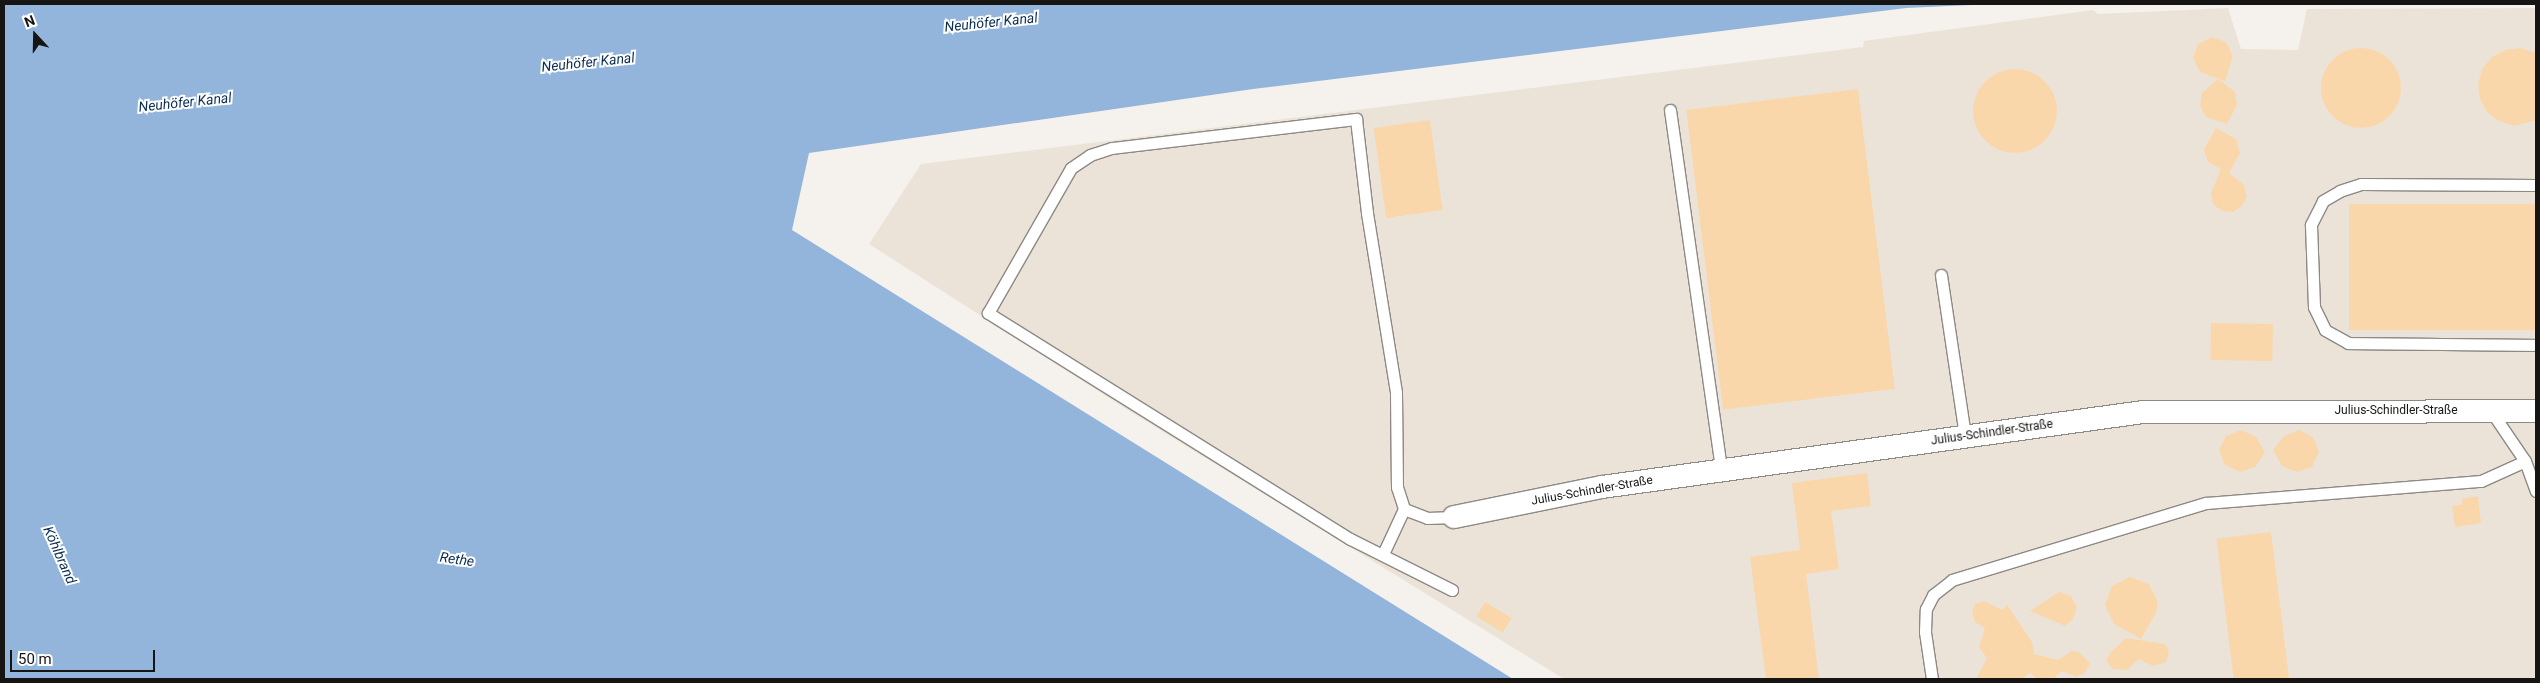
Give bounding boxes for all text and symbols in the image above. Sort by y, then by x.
water label: Neuhöfer Kanal [944,9,1038,35]
north arrow [10,10,60,60]
text: N [22,12,37,30]
water label: Neuhöfer Kanal [541,49,635,75]
water label: Neuhöfer Kanal [138,89,232,115]
street label: Julius-Schindler-Straße [2334,404,2458,418]
street label: Julius-Schindler-Straße [1930,417,2054,449]
street label: Julius-Schindler-Straße [1530,473,1654,509]
water label: Köhlbrand [40,524,80,586]
water label: Rethe [439,548,475,570]
scale bar [12,640,158,672]
text: 50 m [18,650,52,668]

